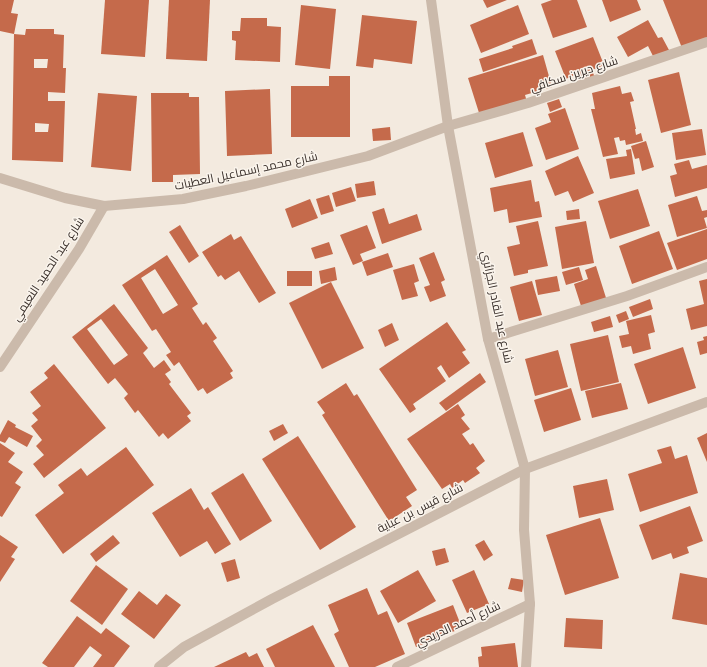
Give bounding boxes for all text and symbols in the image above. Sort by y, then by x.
street label: شارع ديرين سكافي [528,52,621,98]
street label: شارع محمد إسماعيل العطيات [173,148,319,194]
street label: شارع عبد الحميد النعيمي [8,214,90,325]
street label: شارع عبد القادر الجزائري [475,249,517,365]
street label: شارع قيس بن عباية [374,479,466,537]
street label: شارع أحمد الدريدي [413,597,504,652]

